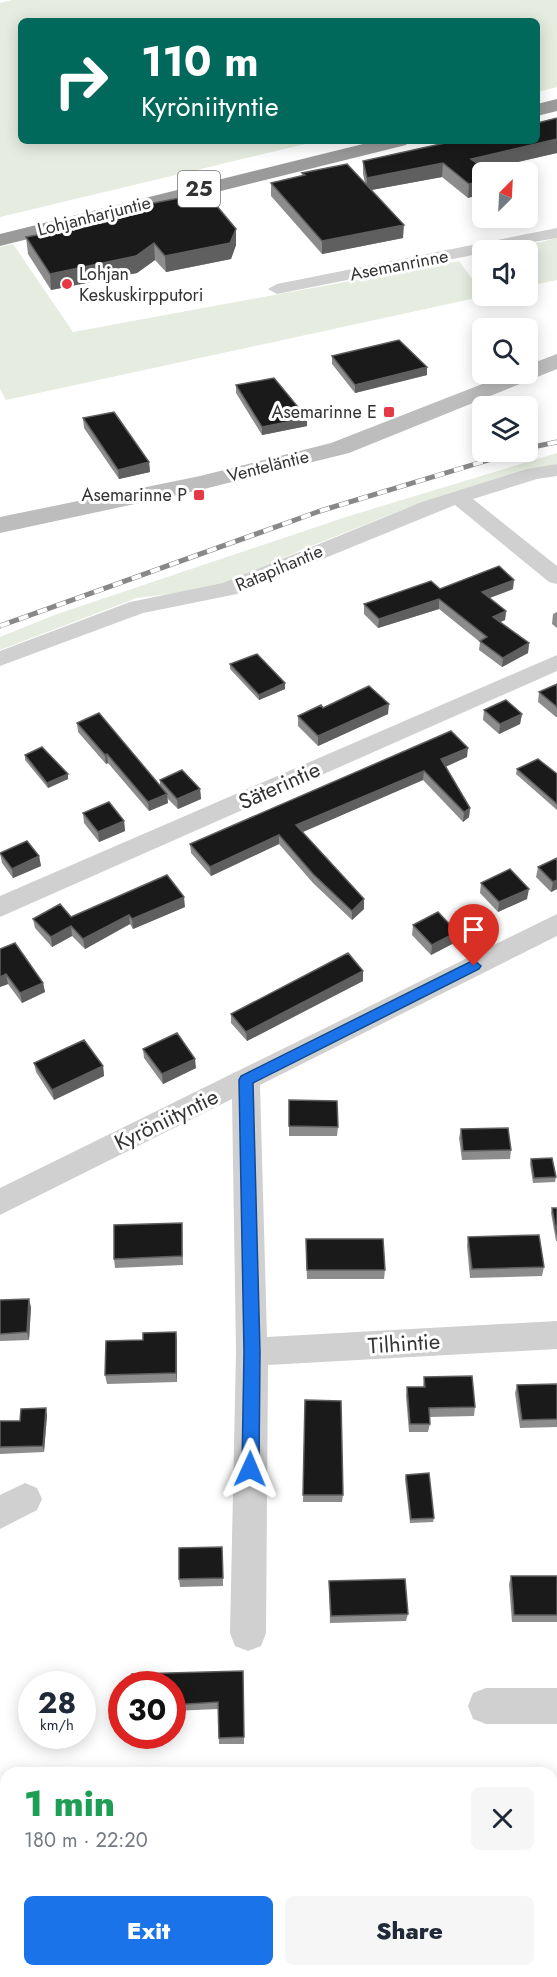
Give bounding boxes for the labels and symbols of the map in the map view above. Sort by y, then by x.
north arrow [472,162,538,228]
road number: 25 [178,171,220,207]
street label: Lohjanharjuntie [35,189,153,243]
street label: Asemanrinne [348,243,450,287]
place label: Lohjan Keskuskirpputori [79,261,203,308]
marker: Lohjan Keskuskirpputori [60,277,74,291]
place label: Asemarinne E [272,399,377,425]
marker: Asemarinne E [382,405,396,419]
street label: Venteläntie [224,443,312,489]
place label: Asemarinne P [82,482,187,508]
marker: Asemarinne P [192,488,206,502]
street label: Ratapihantie [231,538,327,598]
street label: Säterintie [233,753,325,817]
pin [448,904,499,966]
street label: Kyröniityntie [109,1080,223,1158]
street label: Tilhintie [367,1325,441,1361]
position arrow [218,1437,282,1501]
speed limit sign: 30 [108,1671,186,1749]

